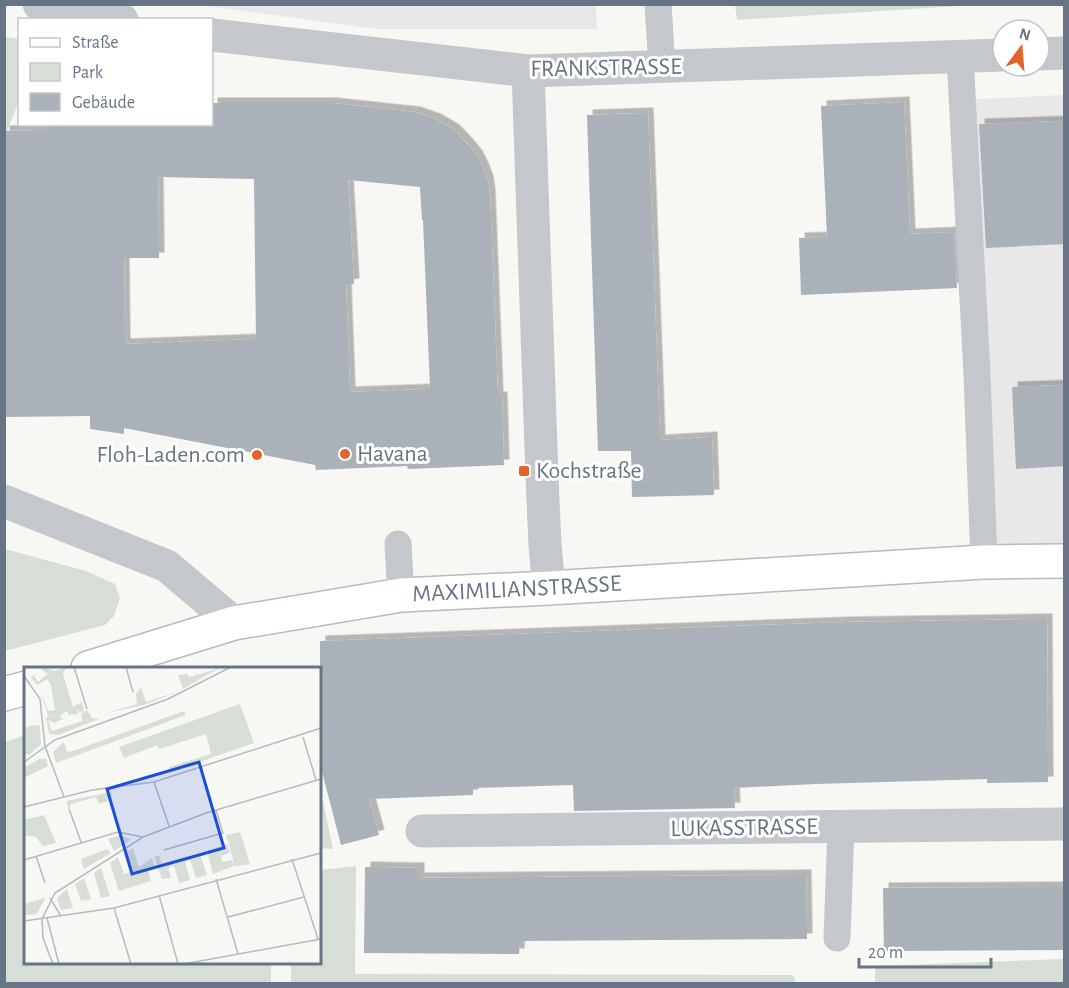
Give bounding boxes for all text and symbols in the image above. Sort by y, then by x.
legend [18,18,213,126]
north arrow [991,18,1051,78]
text: N [1017,25,1032,44]
text: Straße [72,34,118,52]
street label: FRANKSTRASSE [530,55,682,81]
text: Park [72,64,104,82]
text: Gebäude [72,94,135,112]
place label: Havana [357,442,428,466]
place label: Floh-Laden.com [96,443,245,467]
marker: Havana [338,447,352,461]
marker: Floh-Laden.com [250,448,264,462]
place label: Kochstraße [536,459,642,483]
marker: Kochstraße [517,464,531,478]
street label: MAXIMILIANSTRASSE [412,572,622,606]
inset map [24,667,321,964]
street label: LUKASSTRASSE [670,815,818,841]
scale bar [859,931,991,969]
text: 20 m [868,944,903,962]

